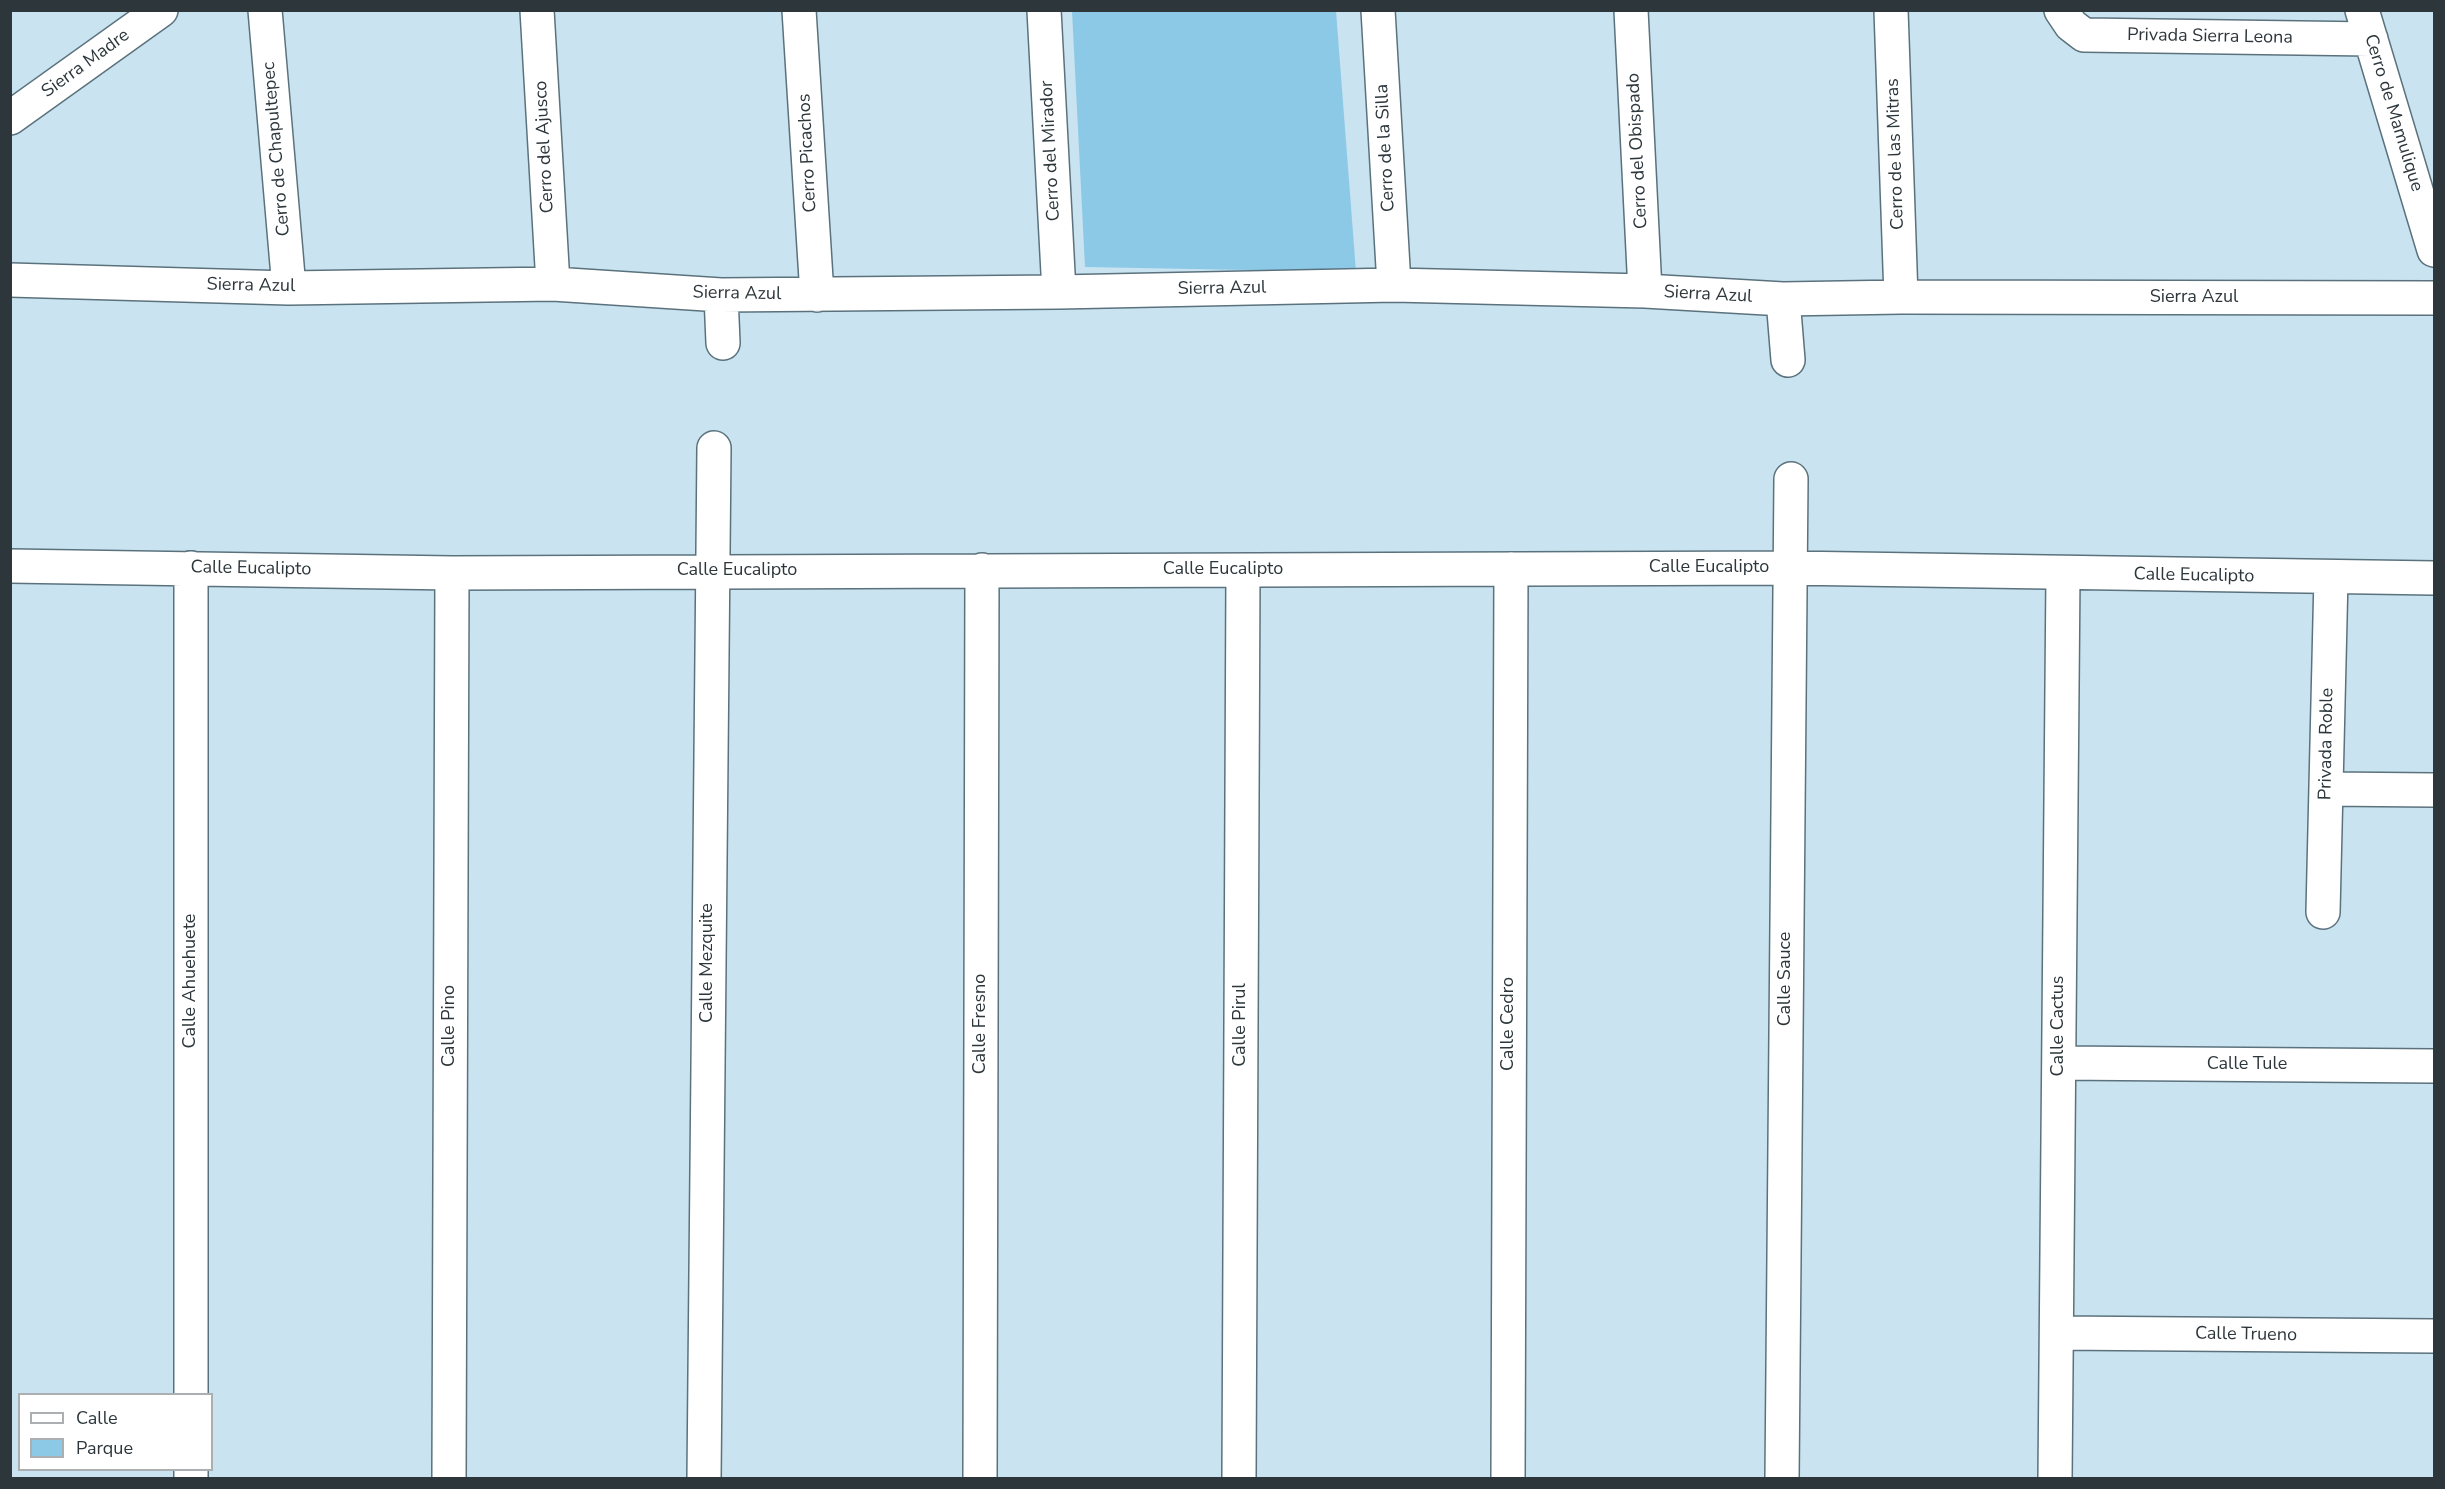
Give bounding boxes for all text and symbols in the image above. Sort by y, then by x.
street label: Sierra Madre [38,25,134,103]
street label: Privada Sierra Leona [2127,25,2293,49]
street label: Cerro de Mamulique [2359,32,2427,194]
street label: Cerro de Chapultepec [259,61,295,237]
street label: Cerro del Obispado [1623,72,1653,230]
street label: Cerro de las Mitras [1883,78,1909,230]
street label: Cerro del Ajusco [531,80,559,214]
street label: Cerro del Mirador [1037,80,1065,222]
street label: Cerro de la Silla [1372,83,1400,213]
street label: Cerro Picachos [794,93,822,213]
street label: Sierra Azul [206,274,296,298]
street label: Sierra Azul [1177,277,1267,301]
street label: Sierra Azul [692,282,782,306]
street label: Sierra Azul [1663,282,1753,308]
street label: Sierra Azul [2150,287,2238,309]
street label: Calle Eucalipto [190,557,312,581]
street label: Calle Eucalipto [1649,557,1769,579]
street label: Calle Eucalipto [1163,559,1283,581]
street label: Calle Eucalipto [677,560,797,582]
street label: Calle Eucalipto [2133,564,2255,588]
street label: Privada Roble [2315,688,2339,800]
street label: Calle Mezquite [697,903,719,1023]
street label: Calle Ahuehuete [180,914,202,1048]
street label: Calle Sauce [1775,932,1797,1026]
street label: Calle Fresno [970,974,992,1074]
street label: Calle Cactus [2048,976,2070,1076]
street label: Calle Cedro [1498,977,1520,1071]
street label: Calle Pirul [1230,983,1252,1067]
street label: Calle Pino [439,985,461,1067]
street label: Calle Tule [2207,1054,2287,1076]
street label: Calle Trueno [2195,1323,2297,1347]
legend [18,1393,213,1471]
text: Calle [76,1406,118,1430]
text: Parque [76,1436,133,1460]

